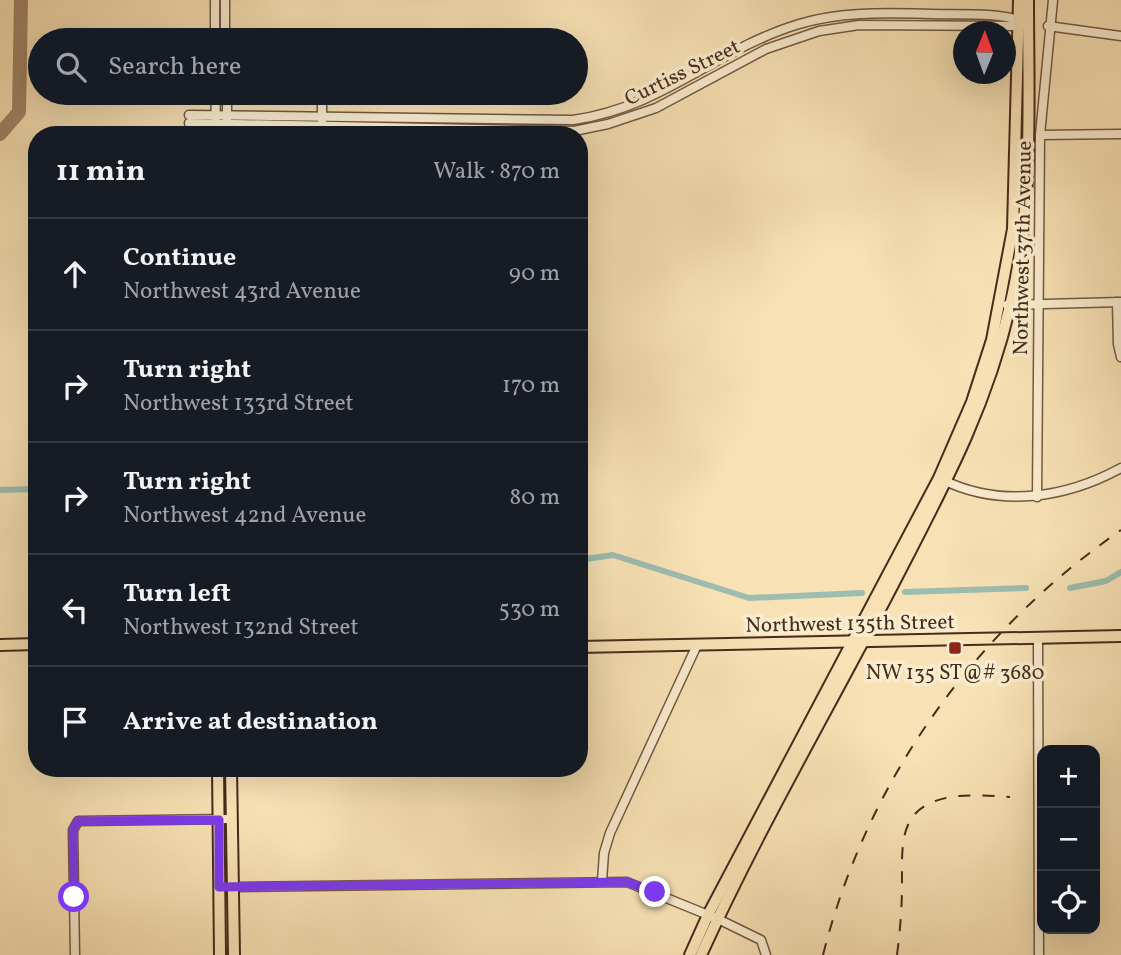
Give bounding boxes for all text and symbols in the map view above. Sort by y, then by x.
north arrow [953,21,1016,84]
search box [28,28,588,105]
street label: Curtiss Street [620,33,745,114]
icon: search [52,48,90,86]
text: Search here [108,49,241,85]
street label: Northwest 37th Avenue [1007,140,1040,356]
text: 11 min [56,151,146,193]
text: Walk · 870 m [433,156,560,188]
text: Continue [123,240,236,276]
icon: ahead [56,255,94,293]
text: 90 m [509,258,560,290]
text: Northwest 43rd Avenue [123,276,361,308]
text: Turn right [123,352,251,388]
icon: right [56,367,94,405]
text: 170 m [502,370,560,402]
text: Northwest 133rd Street [123,388,354,420]
text: Turn right [123,464,251,500]
icon: right [56,479,94,517]
text: 80 m [510,482,560,514]
text: Northwest 42nd Avenue [123,500,366,532]
text: Turn left [123,576,231,612]
icon: left [56,591,94,629]
text: 530 m [499,594,560,626]
street label: Northwest 135th Street [745,608,955,641]
text: Northwest 132nd Street [123,612,358,644]
marker: NW 135 ST@# 3680 [947,640,963,656]
place label: NW 135 ST@# 3680 [866,659,1044,688]
icon: arrive [56,703,94,741]
text: Arrive at destination [123,704,378,740]
map controls [1037,745,1100,934]
button: + [1037,745,1100,808]
button: − [1037,808,1100,871]
button: locate [1037,871,1100,934]
route end [639,876,670,907]
route start [58,881,89,912]

